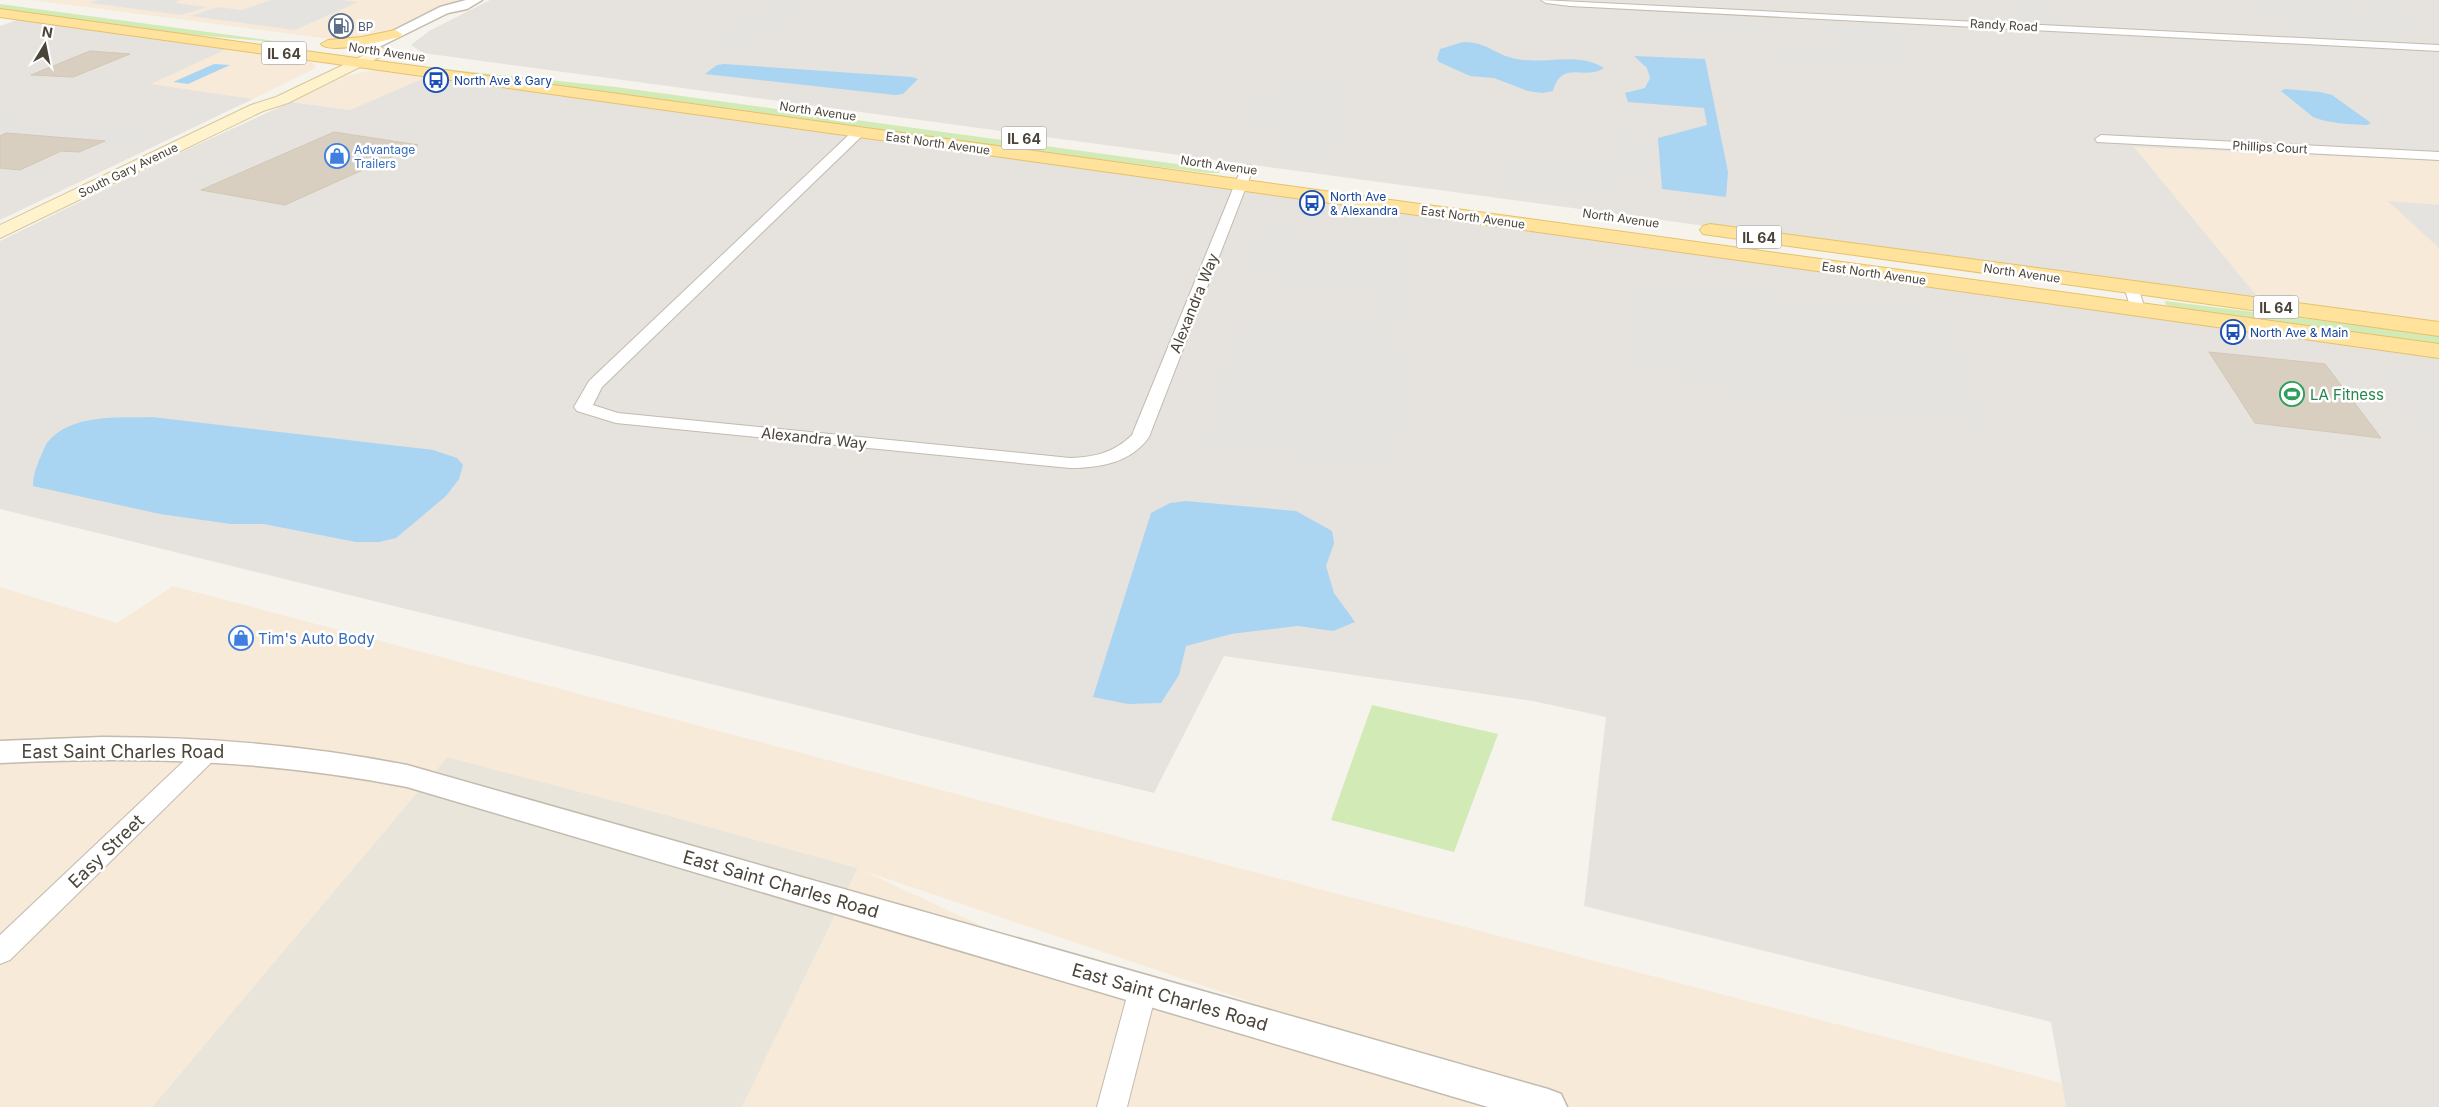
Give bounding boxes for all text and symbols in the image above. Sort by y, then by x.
fuel station icon: BP [328,13,354,39]
street label: Randy Road [1970,16,2038,34]
place label: BP [358,19,374,34]
north arrow [20,20,70,70]
text: N [41,22,54,41]
street label: North Avenue [348,39,426,65]
road number: IL 64 [262,42,306,64]
bus stop icon: North Ave & Gary [423,67,449,93]
place label: North Ave & Gary [454,73,552,88]
street label: North Avenue [779,98,857,124]
road number: IL 64 [1002,126,1046,150]
street label: East North Avenue [885,128,991,158]
street label: Phillips Court [2232,138,2308,156]
street label: South Gary Avenue [76,139,180,201]
place label: Advantage Trailers [354,142,415,171]
shop icon: Advantage Trailers [324,143,350,169]
street label: North Avenue [1180,152,1258,178]
place label: North Ave & Alexandra [1330,189,1398,218]
bus stop icon: North Ave & Alexandra [1299,190,1325,216]
street label: East North Avenue [1420,202,1526,232]
street label: North Avenue [1582,205,1660,231]
road number: IL 64 [1736,226,1782,248]
street label: Alexandra Way [1165,250,1223,356]
street label: East North Avenue [1821,258,1927,288]
street label: North Avenue [1983,260,2061,286]
road number: IL 64 [2254,296,2298,318]
bus stop icon: North Ave & Main [2220,319,2246,345]
place label: North Ave & Main [2250,325,2348,340]
sports icon: LA Fitness [2279,381,2305,407]
place label: LA Fitness [2310,385,2384,404]
street label: Alexandra Way [760,423,868,453]
shop icon: Tim's Auto Body [228,625,254,651]
place label: Tim's Auto Body [258,629,375,648]
street label: East Saint Charles Road [22,741,224,762]
street label: Easy Street [64,810,148,892]
street label: East Saint Charles Road [681,846,881,922]
street label: East Saint Charles Road [1070,959,1270,1035]

